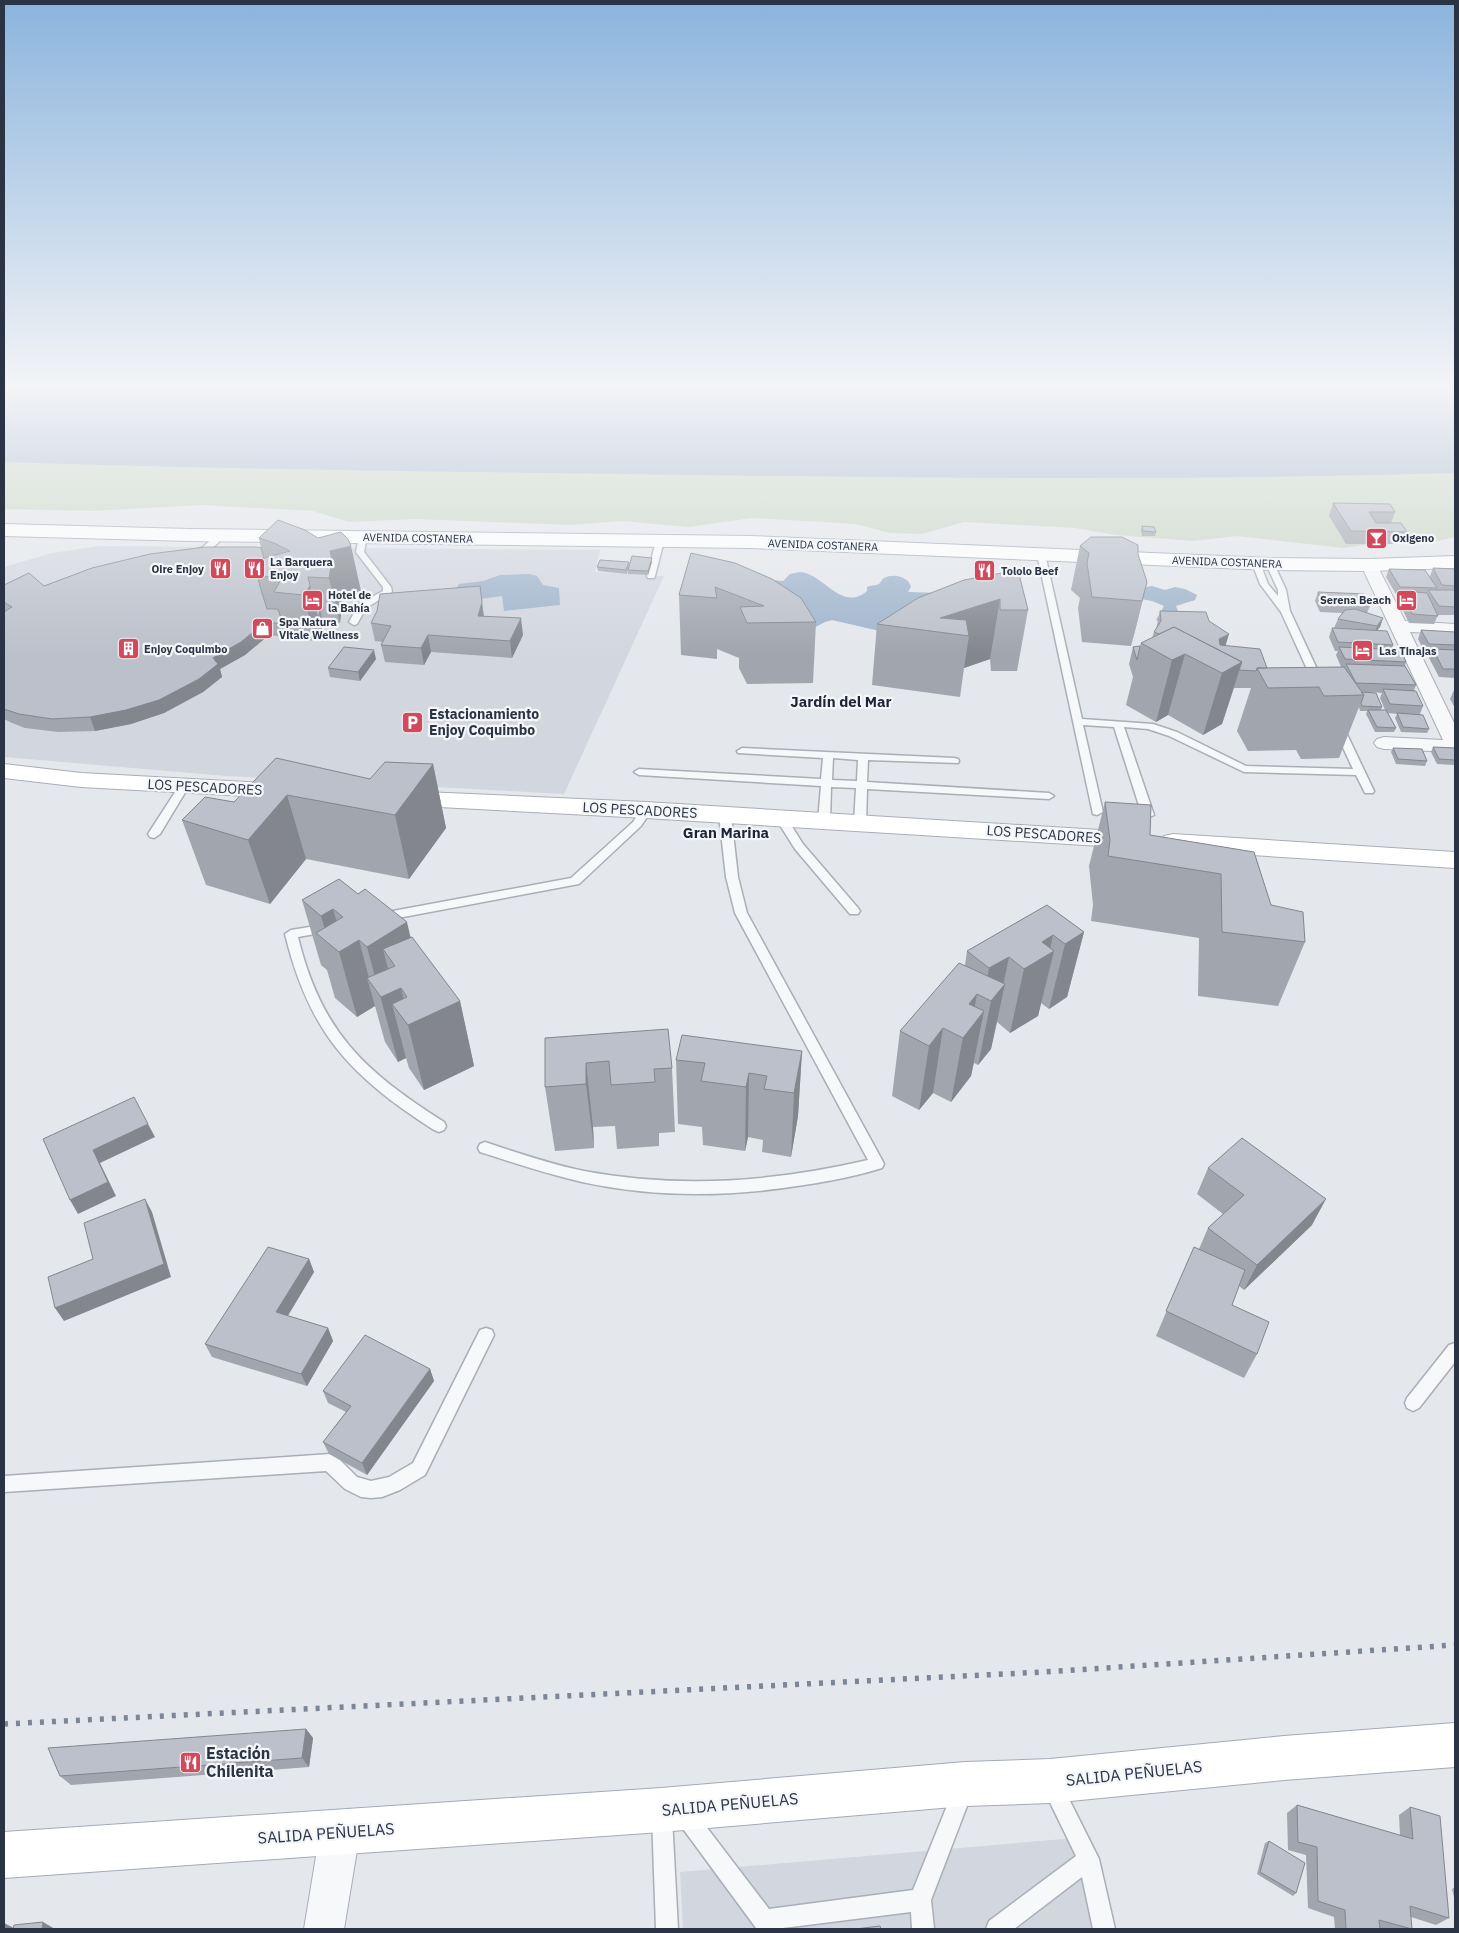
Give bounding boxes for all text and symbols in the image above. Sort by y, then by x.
bar icon: Oxigeno [1364,526,1388,550]
street label: AVENIDA COSTANERA [363,530,473,546]
place label: Oxigeno [1392,531,1434,545]
street label: AVENIDA COSTANERA [768,536,878,554]
street label: AVENIDA COSTANERA [1172,553,1282,571]
place label: La Barquera Enjoy [270,555,333,582]
restaurant icon: La Barquera Enjoy [242,556,266,580]
restaurant icon: Oire Enjoy [208,557,232,581]
restaurant icon: Tololo Beef [973,559,997,583]
place label: Oire Enjoy [151,562,204,576]
place label: Tololo Beef [1001,564,1058,578]
place label: Hotel de la Bahía [328,588,371,615]
hotel icon: Serena Beach [1395,588,1419,612]
hotel icon: Hotel de la Bahía [300,589,324,613]
place label: Serena Beach [1320,593,1391,607]
place label: Spa Natura Vitale Wellness [279,615,359,642]
shop icon: Spa Natura Vitale Wellness [251,616,275,640]
building icon: Enjoy Coquimbo [116,637,140,661]
hotel icon: Las Tinajas [1351,639,1375,663]
place label: Enjoy Coquimbo [144,642,227,656]
place label: Las Tinajas [1379,644,1437,658]
district label: Jardín del Mar [790,692,892,711]
place label: Estacionamiento Enjoy Coquimbo [429,705,539,739]
parking icon: Estacionamiento Enjoy Coquimbo [401,710,425,734]
street label: LOS PESCADORES [147,775,263,799]
street label: LOS PESCADORES [582,798,698,822]
street label: LOS PESCADORES [986,821,1102,847]
district label: Gran Marina [683,823,770,842]
place label: Estación Chilenita [206,1743,274,1781]
restaurant icon: Estación Chilenita [178,1750,202,1774]
street label: SALIDA PEÑUELAS [1065,1756,1203,1790]
street label: SALIDA PEÑUELAS [661,1788,799,1820]
street label: SALIDA PEÑUELAS [257,1818,395,1848]

